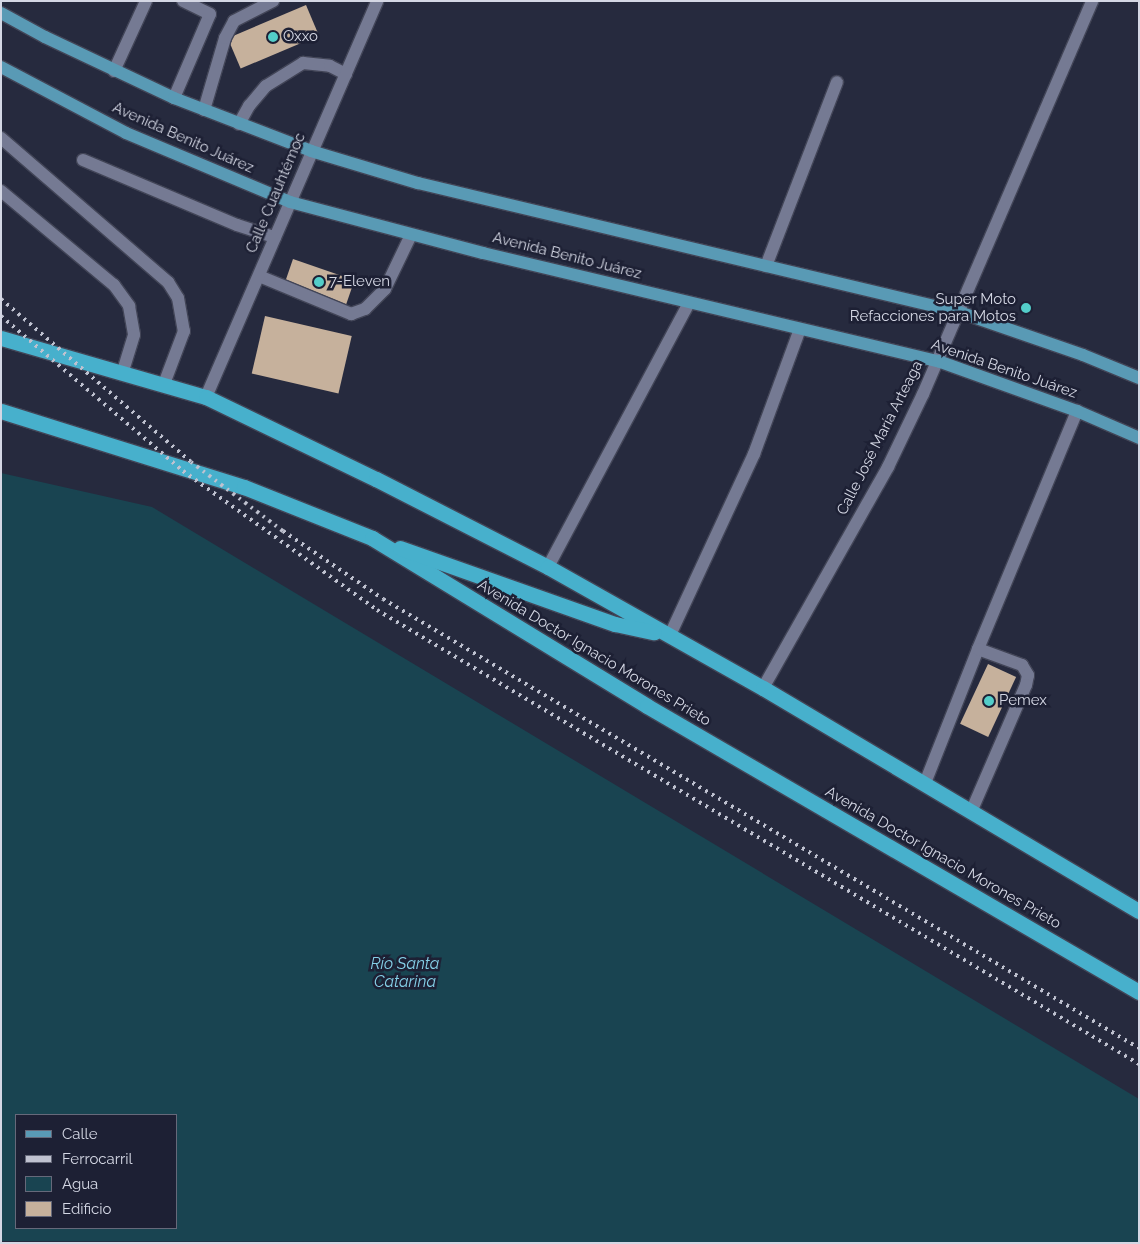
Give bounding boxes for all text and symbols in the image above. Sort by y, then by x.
place label: Oxxo [283,28,318,46]
marker: Oxxo [267,31,279,43]
street label: Avenida Benito Juárez [109,99,257,177]
street label: Calle Cuauhtémoc [243,130,309,256]
street label: Avenida Benito Juárez [490,229,644,283]
place label: 7-Eleven [329,273,390,291]
marker: 7-Eleven [313,276,325,288]
place label: Super Moto Refacciones para Motos [850,290,1016,325]
marker: Super Moto Refacciones para Motos [1020,302,1032,314]
street label: Avenida Benito Juárez [929,336,1079,402]
street label: Calle José María Arteaga [833,357,927,519]
street label: Avenida Doctor Ignacio Morones Prieto [474,576,714,730]
place label: Pemex [999,692,1047,710]
marker: Pemex [983,695,995,707]
street label: Avenida Doctor Ignacio Morones Prieto [822,783,1064,933]
water label: Río Santa Catarina [371,954,439,992]
legend [15,1114,178,1229]
text: Calle [62,1125,97,1143]
text: Ferrocarril [62,1150,133,1168]
text: Agua [62,1175,98,1193]
text: Edificio [62,1200,112,1218]

